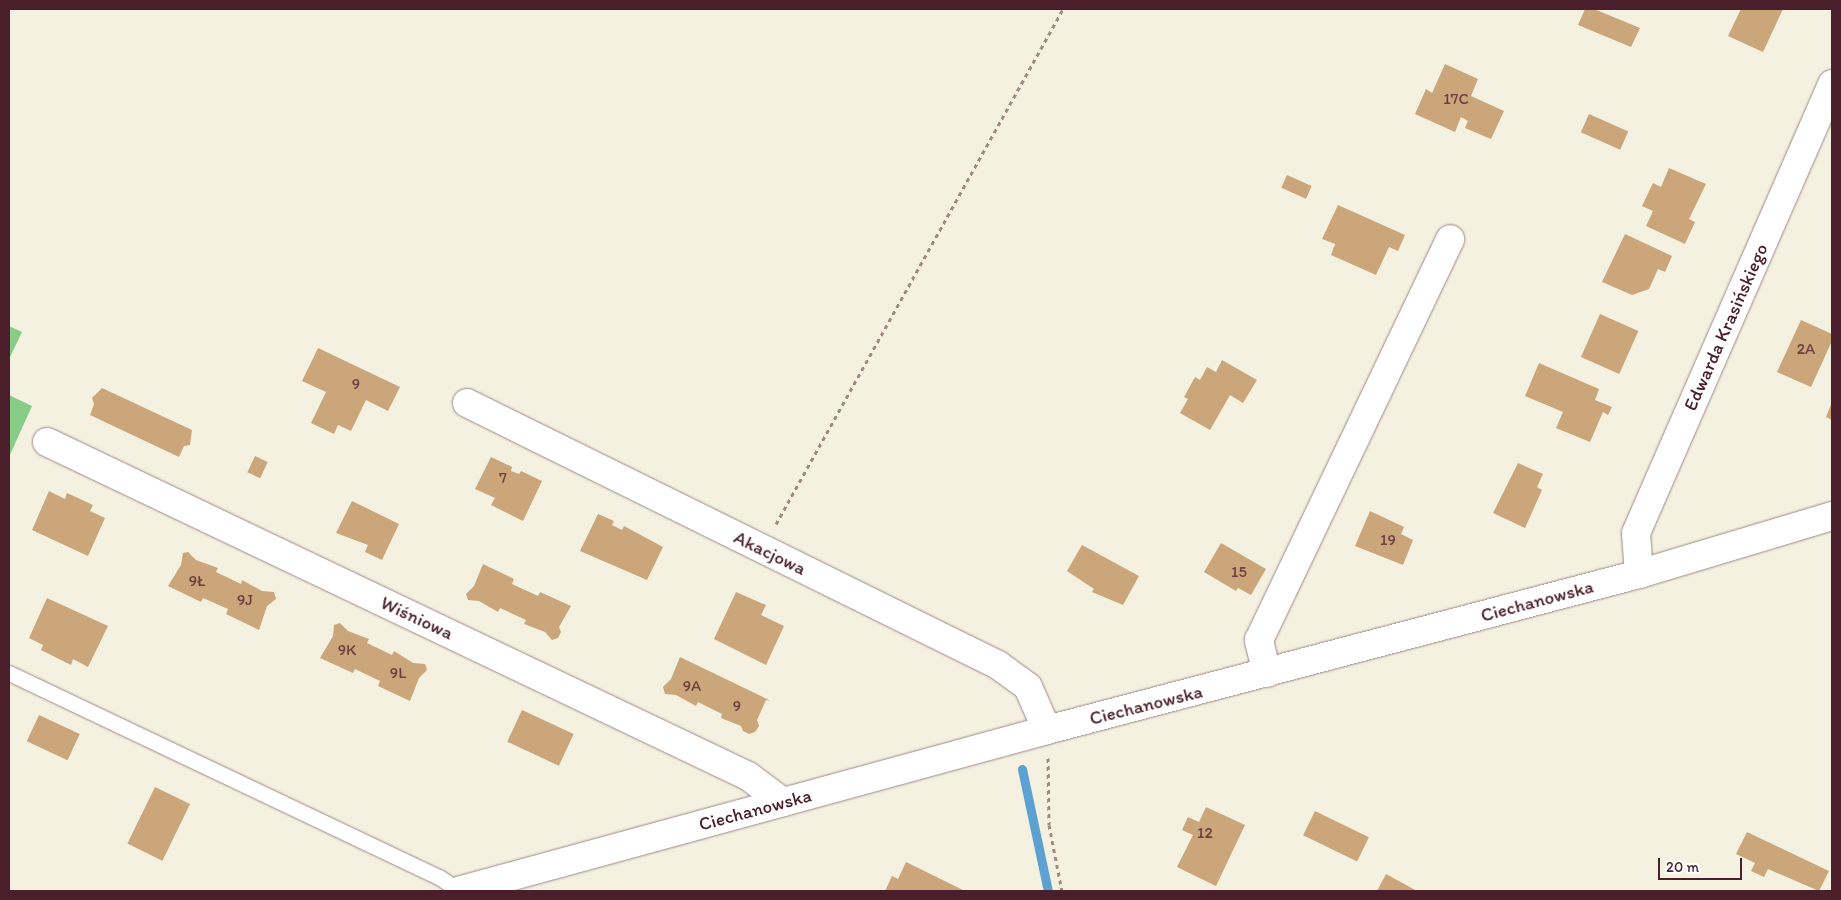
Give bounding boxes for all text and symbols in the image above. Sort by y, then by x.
house number: 17C [1443,89,1469,109]
street label: Edwarda Krasińskiego [1679,240,1773,414]
house number: 2A [1797,339,1815,359]
house number: 9 [352,374,360,394]
house number: 7 [499,468,507,488]
street label: Akacjowa [730,526,810,580]
house number: 19 [1380,530,1396,550]
house number: 15 [1231,562,1247,582]
house number: 9Ł [189,571,205,591]
street label: Ciechanowska [1478,575,1596,627]
house number: 9J [237,590,253,610]
street label: Wiśniowa [377,591,457,645]
house number: 9K [338,640,356,660]
house number: 9L [390,663,406,683]
house number: 9A [683,676,701,696]
street label: Ciechanowska [1087,680,1205,730]
house number: 9 [733,696,741,716]
street label: Ciechanowska [696,784,814,836]
house number: 12 [1197,823,1213,843]
scale bar [1661,848,1745,880]
text: 20 m [1666,858,1699,876]

